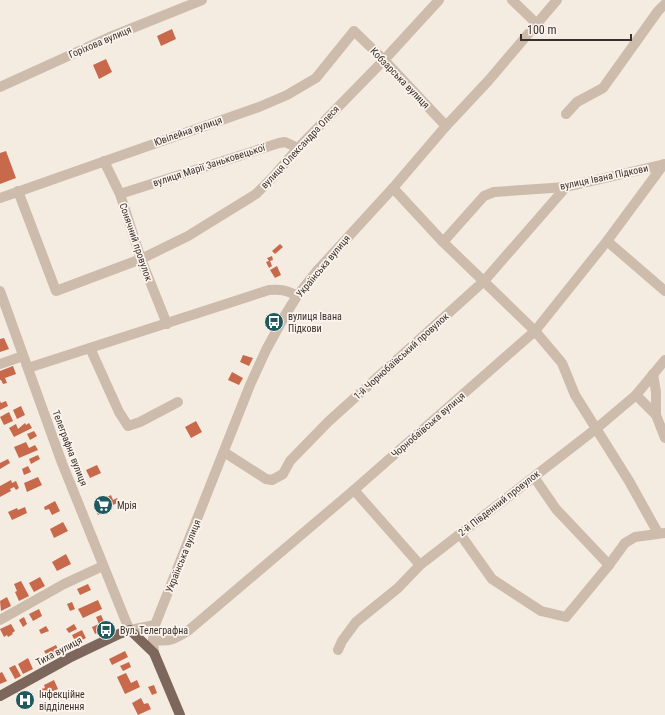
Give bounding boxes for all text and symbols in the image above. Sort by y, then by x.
scale bar [521,16,631,42]
text: 100 m [527,23,557,37]
street label: Горіхова вулиця [67,24,133,60]
street label: Кобзарська вулиця [368,45,432,111]
street label: вулиця Олександра Олеся [259,103,341,191]
street label: Ювілейна вулиця [152,114,224,148]
street label: вулиця Марії Заньковецької [152,141,267,188]
street label: вулиця Івана Підкови [559,162,649,192]
street label: Сонячний провулок [117,201,155,283]
street label: Українська вулиця [294,233,352,299]
street label: 1-й Чорнобаївський провулок [351,310,451,401]
bus stop icon: вулиця Івана Підкови [263,311,285,333]
place label: вулиця Івана Підкови [288,311,342,334]
street label: Чорнобаївська вулиця [389,390,467,460]
street label: Телеграфна вулиця [50,409,90,488]
street label: 2-й Південний провулок [456,468,542,538]
supermarket icon: Мрія [92,494,114,516]
place label: Мрія [117,500,137,511]
street label: Українська вулиця [163,518,203,594]
bus stop icon: Вул. Телеграфна [95,619,117,641]
place label: Вул. Телеграфна [120,625,188,636]
street label: Тиха вулиця [34,634,84,668]
hospital icon: Інфекційне відділення [14,689,36,711]
place label: Інфекційне відділення [39,689,85,712]

